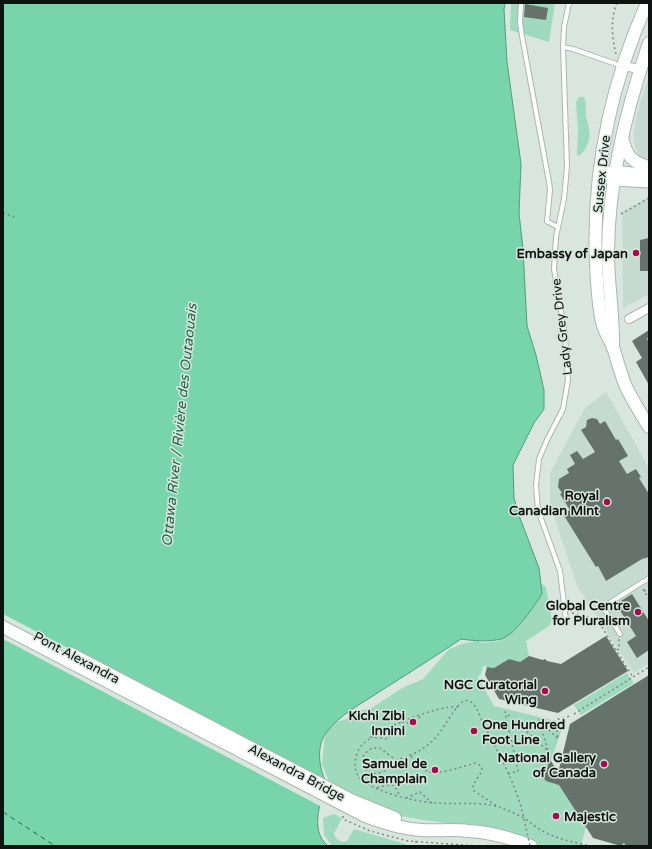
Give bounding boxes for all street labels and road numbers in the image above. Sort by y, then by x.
street label: Sussex Drive [590,134,614,214]
street label: Lady Grey Drive [548,277,576,376]
street label: Pont Alexandra [31,628,122,687]
street label: Alexandra Bridge [245,741,348,805]

